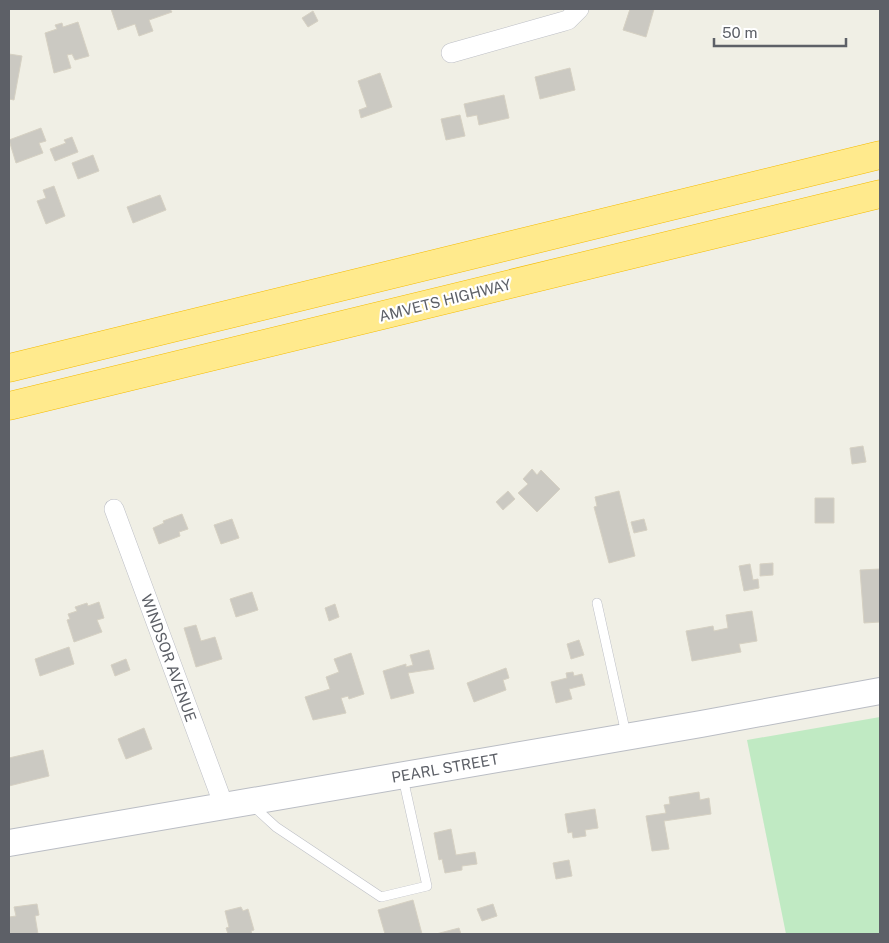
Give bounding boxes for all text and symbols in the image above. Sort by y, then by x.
scale bar [714,15,846,47]
text: 50 m [722,24,757,41]
street label: AMVETS HIGHWAY [377,275,513,325]
street label: WINDSOR AVENUE [138,592,200,724]
street label: PEARL STREET [390,750,500,786]

